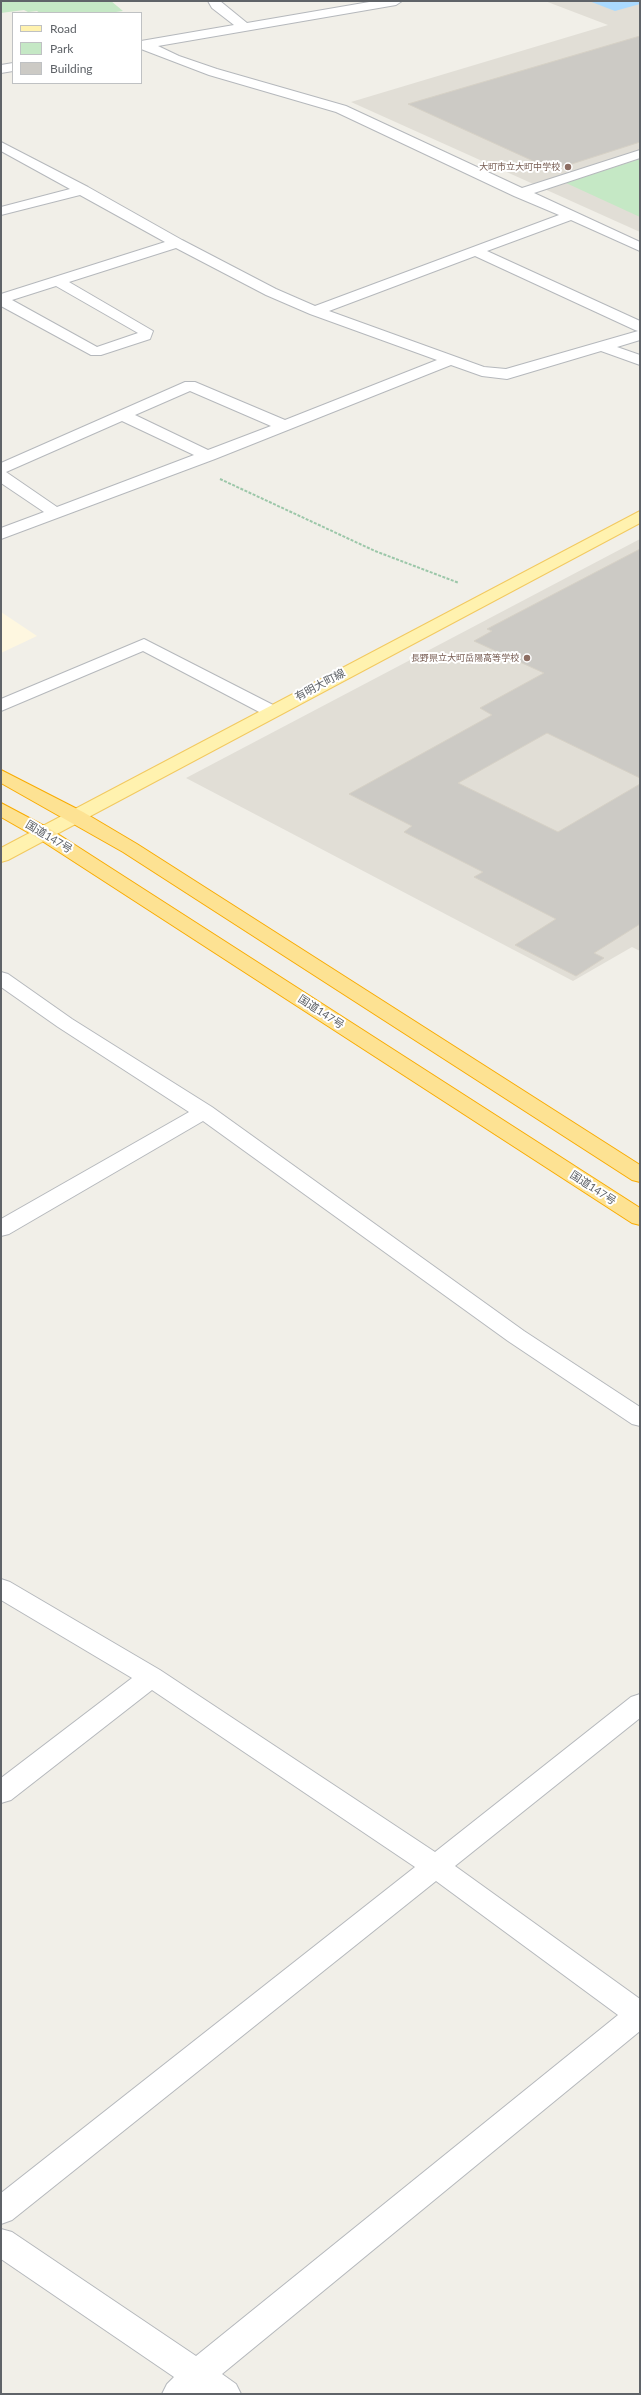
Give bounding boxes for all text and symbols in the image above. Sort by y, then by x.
legend [12,12,142,84]
text: Road [50,21,77,36]
text: Park [50,41,73,56]
text: Building [50,61,93,76]
place label: 大町市立大町中学校 [479,162,560,172]
marker: 大町市立大町中学校 [563,162,573,172]
place label: 長野県立大町岳陽高等学校 [411,653,519,663]
marker: 長野県立大町岳陽高等学校 [522,653,532,663]
street label: 有明大町線 [293,666,347,704]
street label: 国道147号 [23,818,75,856]
street label: 国道147号 [296,992,346,1032]
street label: 国道147号 [568,1168,618,1208]

